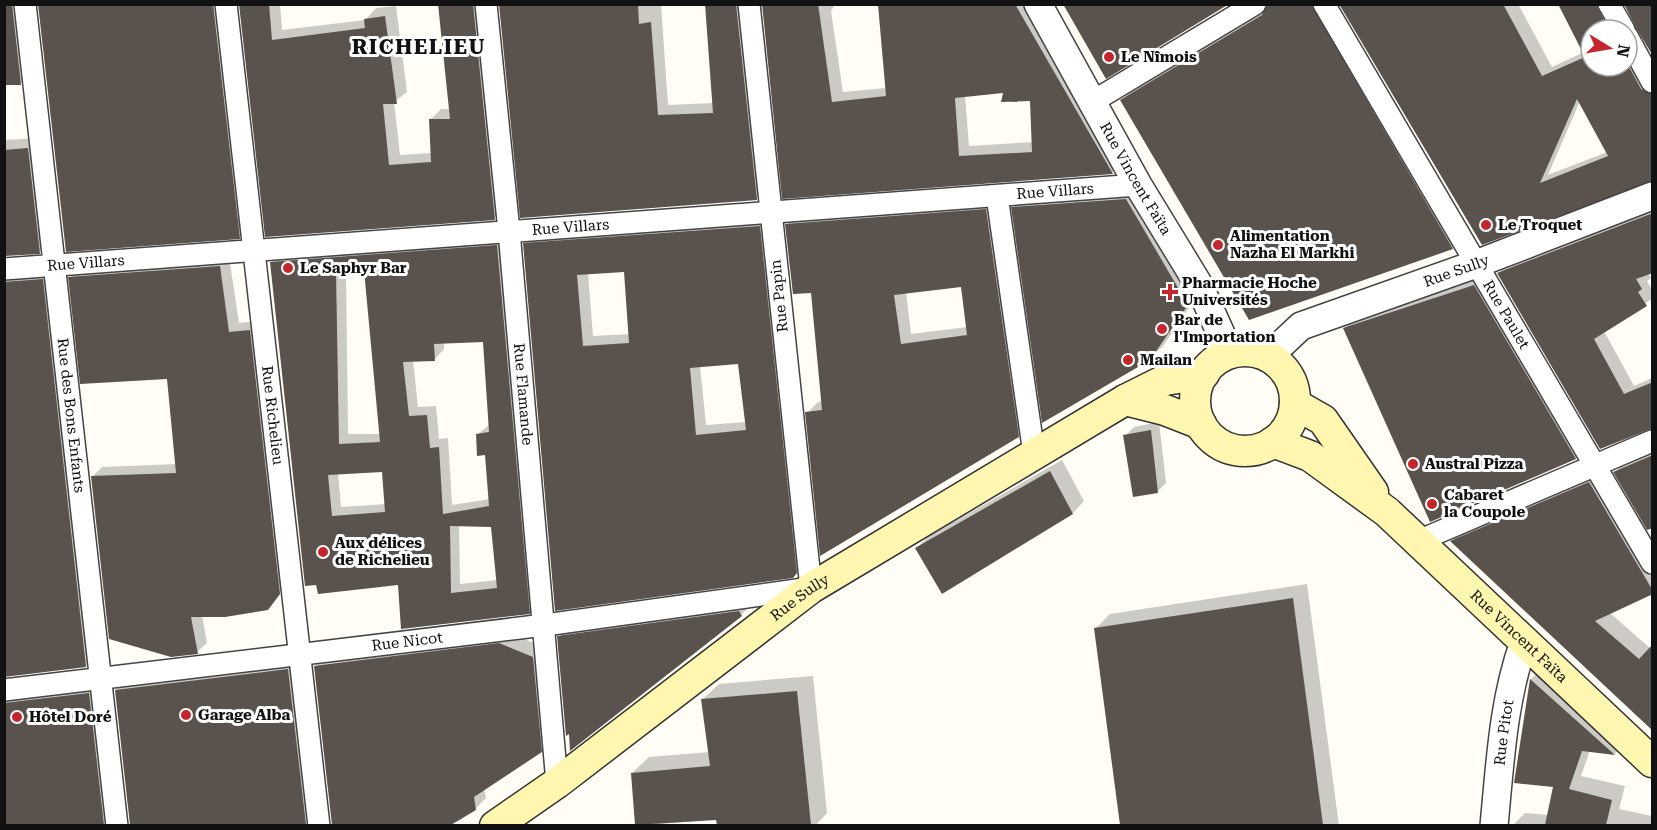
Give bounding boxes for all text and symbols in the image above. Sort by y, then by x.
north arrow [1579,18,1639,78]
district label: RICHELIEU [352,35,486,59]
text: N [1613,43,1634,59]
place label: Le Nîmois [1121,48,1197,66]
marker: Le Nîmois [1102,50,1116,64]
street label: Rue Vincent Faïta [1096,119,1175,238]
street label: Rue Villars [1016,179,1094,203]
street label: Rue Villars [531,215,610,239]
place label: Le Troquet [1498,216,1582,234]
marker: Le Troquet [1479,218,1493,232]
place label: Alimentation Nazha El Markhi [1230,227,1354,262]
marker: Alimentation Nazha El Markhi [1211,238,1225,252]
street label: Rue Villars [46,251,125,275]
street label: Rue Sully [1421,251,1492,291]
street label: Rue Papin [766,258,792,333]
place label: Le Saphyr Bar [300,259,407,277]
marker: Le Saphyr Bar [281,261,295,275]
place label: Pharmacie Hoche Universités [1182,274,1317,309]
street label: Rue Paulet [1479,277,1534,352]
marker: Pharmacie Hoche Universités [1163,285,1177,299]
place label: Bar de l'Importation [1174,311,1276,346]
marker: Bar de l'Importation [1155,322,1169,336]
street label: Rue des Bons Enfants [53,337,89,494]
street label: Rue Flamande [510,342,537,446]
place label: Mailan [1140,351,1192,369]
marker: Mailan [1121,353,1135,367]
street label: Rue Richelieu [258,365,287,467]
place label: Austral Pizza [1425,455,1524,473]
marker: Austral Pizza [1406,457,1420,471]
place label: Cabaret la Coupole [1444,486,1525,521]
marker: Cabaret la Coupole [1425,497,1439,511]
place label: Aux délices de Richelieu [335,534,430,569]
marker: Aux délices de Richelieu [316,545,330,559]
street label: Rue Sully [767,570,833,625]
street label: Rue Vincent Faïta [1466,586,1571,687]
street label: Rue Nicot [370,628,444,655]
street label: Rue Pitot [1491,698,1518,766]
place label: Garage Alba [198,706,290,724]
place label: Hôtel Doré [29,708,112,726]
marker: Garage Alba [179,708,193,722]
marker: Hôtel Doré [10,710,24,724]

